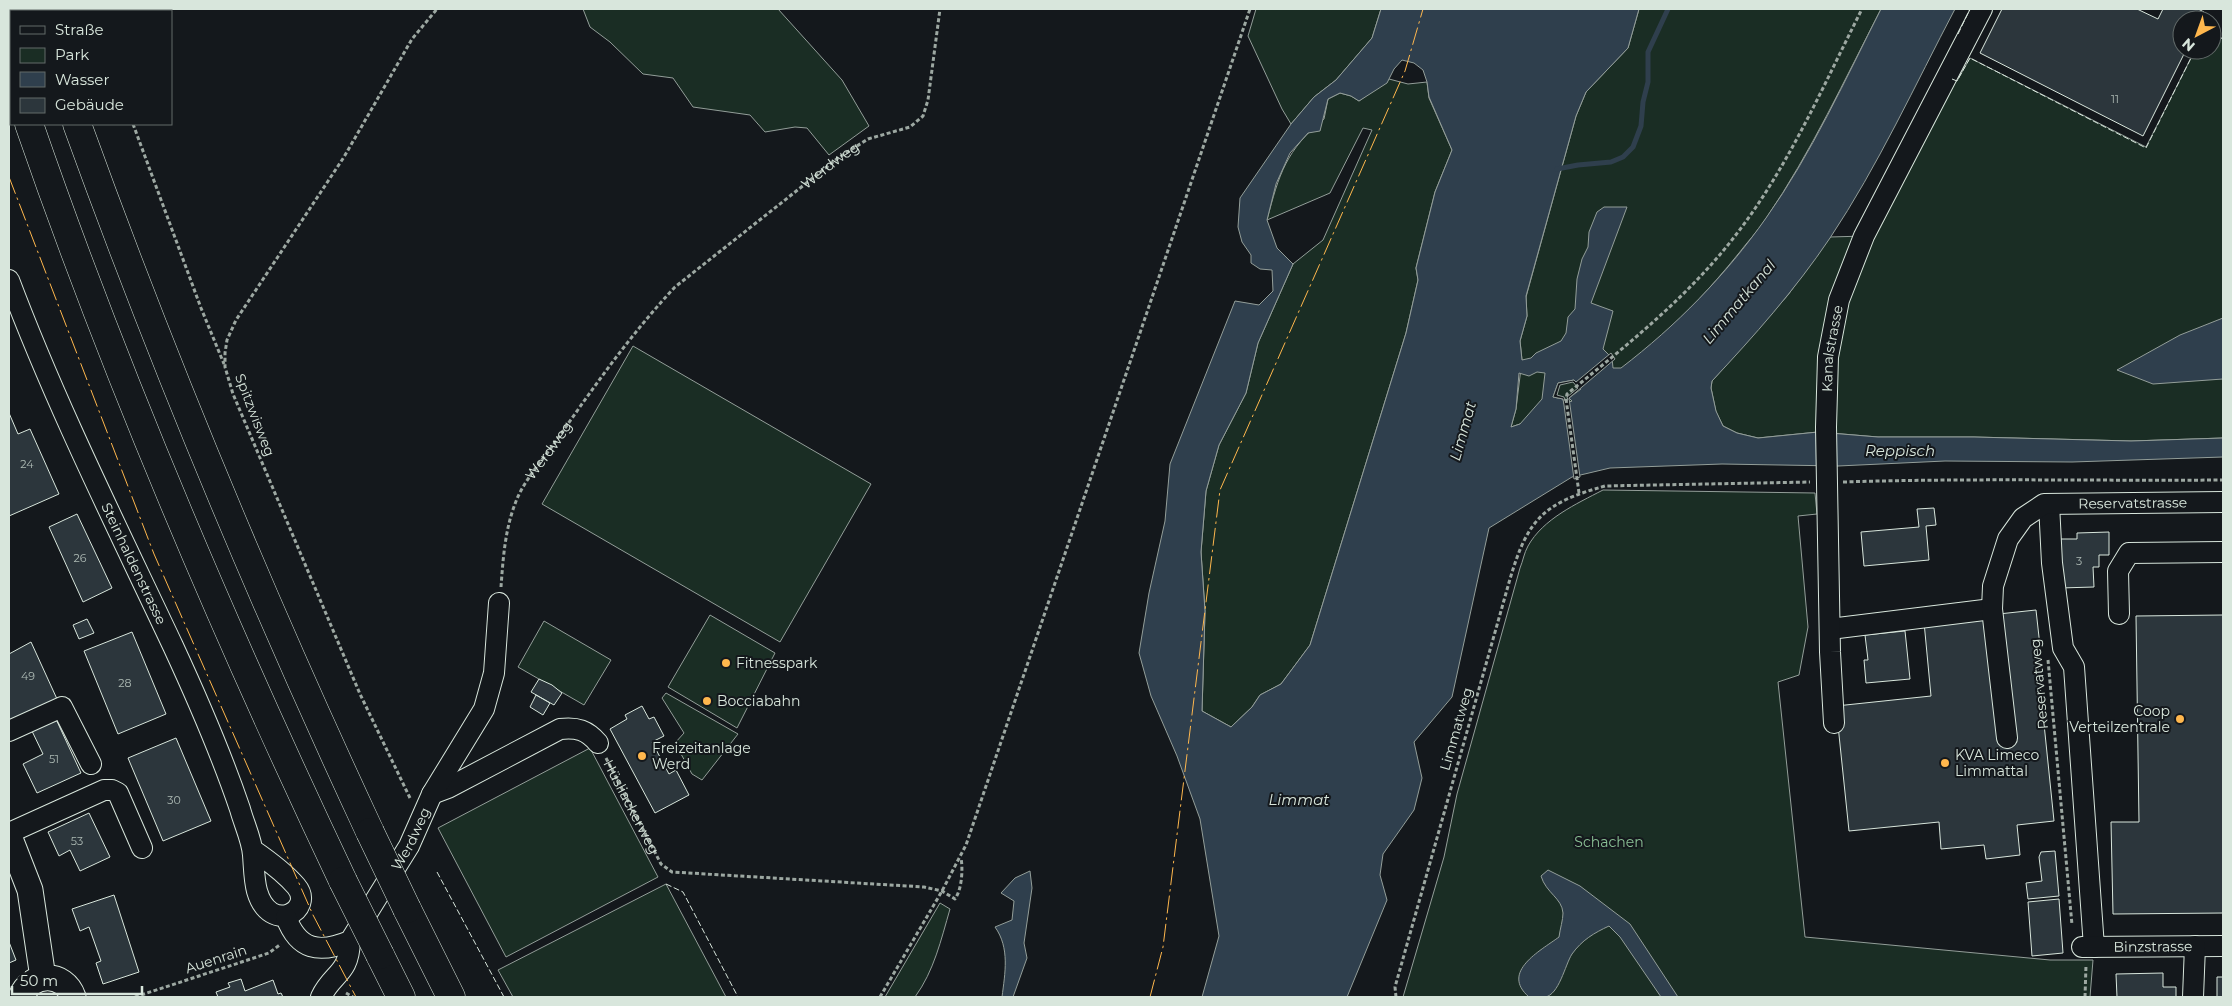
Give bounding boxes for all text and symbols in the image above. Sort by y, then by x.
legend [10,10,172,125]
north arrow [2172,10,2222,60]
text: Straße [55,20,104,39]
text: N [2178,34,2199,55]
text: Park [55,45,89,64]
text: Wasser [55,70,109,89]
house number: 11 [2111,92,2119,106]
text: Gebäude [55,95,124,114]
street label: Werdweg [797,138,863,193]
water label: Limmatkanal [1698,256,1779,348]
street label: Kanalstrasse [1818,304,1847,392]
street label: Spitzwisweg [231,371,279,459]
water label: Limmat [1445,399,1480,463]
street label: Werdweg [521,418,576,483]
water label: Reppisch [1865,441,1935,460]
house number: 24 [20,457,34,471]
street label: Reservatstrasse [2078,493,2187,513]
street label: Steinhaldenstrasse [97,500,171,627]
house number: 26 [74,551,87,565]
house number: 3 [2076,554,2082,568]
street label: Reservatweg [2026,638,2052,730]
place label: Fitnesspark [736,654,818,672]
marker: Fitnesspark [720,657,732,669]
house number: 49 [21,669,35,683]
house number: 28 [118,676,132,690]
street label: Limmatweg [1436,685,1476,773]
place label: Bocciabahn [717,692,801,710]
marker: Bocciabahn [701,695,713,707]
place label: Coop Verteilzentrale [2069,702,2170,736]
marker: Coop Verteilzentrale [2174,713,2186,725]
place label: Freizeitanlage Werd [652,739,751,773]
place label: KVA Limeco Limmattal [1955,746,2039,780]
marker: Freizeitanlage Werd [636,750,648,762]
house number: 51 [49,752,59,766]
street label: Hüsliackerweg [599,757,663,857]
marker: KVA Limeco Limmattal [1939,757,1951,769]
water label: Limmat [1269,790,1329,809]
house number: 30 [167,793,181,807]
street label: Werdweg [387,804,434,874]
park label: Schachen [1574,833,1644,851]
house number: 53 [71,834,83,848]
street label: Binzstrasse [2113,937,2193,956]
street label: Auenrain [183,941,249,977]
scale bar [12,964,142,996]
text: 50 m [20,971,58,990]

